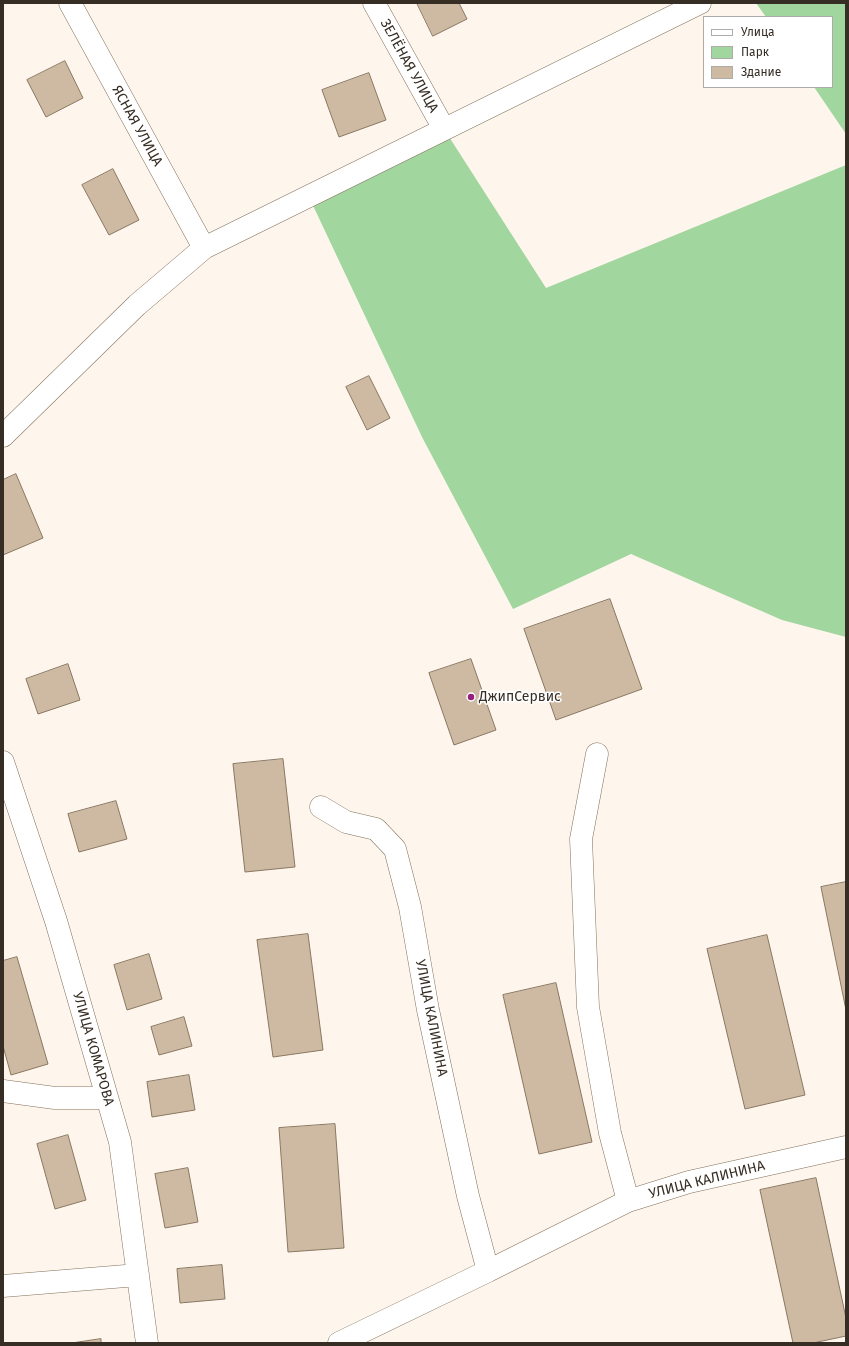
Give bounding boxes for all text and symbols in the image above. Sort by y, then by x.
street label: ЗЕЛЁНАЯ УЛИЦА [376,16,442,116]
legend [703,16,833,88]
text: Улица [741,25,775,39]
text: Парк [741,45,769,59]
text: Здание [741,65,781,79]
street label: ЯСНАЯ УЛИЦА [108,83,166,169]
place label: ДжипСервис [479,689,561,705]
marker: ДжипСервис [466,692,476,702]
street label: УЛИЦА КАЛИНИНА [411,958,451,1078]
street label: УЛИЦА КОМАРОВА [69,990,117,1108]
street label: УЛИЦА КАЛИНИНА [647,1157,767,1203]

